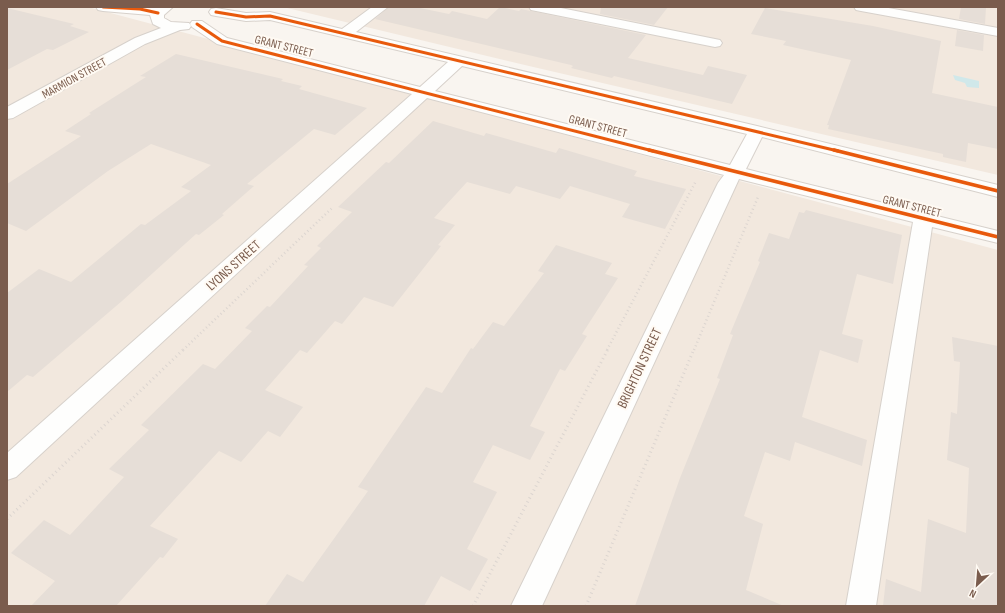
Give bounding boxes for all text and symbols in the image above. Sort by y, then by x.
street label: GRANT STREET [253,32,315,61]
street label: MARMION STREET [39,54,109,102]
street label: GRANT STREET [567,112,629,141]
street label: GRANT STREET [881,192,943,221]
street label: LYONS STREET [203,236,264,294]
street label: BRIGHTON STREET [613,325,666,411]
north arrow [957,565,997,605]
text: N [967,586,978,601]

